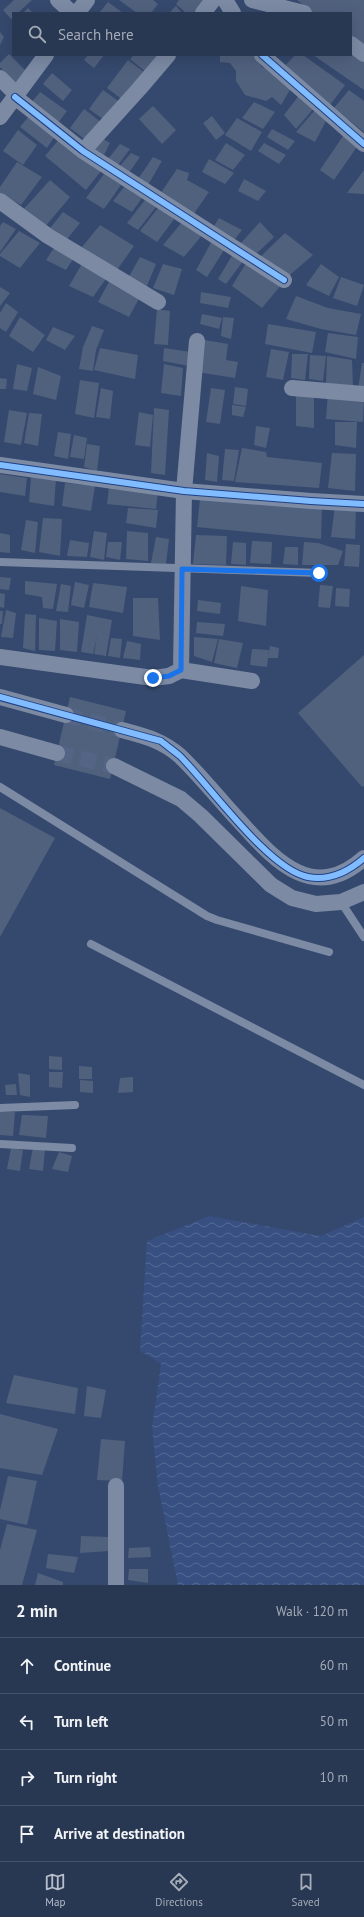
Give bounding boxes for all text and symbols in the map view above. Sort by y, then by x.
search box [12,12,352,56]
icon: search [26,23,48,45]
text: Search here [58,25,134,44]
route start [310,564,328,582]
route end [144,669,162,687]
text: 2 min [16,1600,57,1622]
text: Walk · 120 m [276,1603,348,1620]
icon: ahead [16,1655,38,1677]
text: Continue [54,1656,111,1675]
text: 60 m [320,1657,348,1674]
icon: left [16,1711,38,1733]
text: Turn left [54,1712,108,1731]
text: 50 m [320,1713,348,1730]
icon: right [16,1767,38,1789]
text: Turn right [54,1768,117,1787]
text: 10 m [320,1769,348,1786]
icon: arrive [16,1823,38,1845]
text: Arrive at destination [54,1824,185,1843]
tab: Map [44,1871,66,1909]
tab: Directions [155,1871,203,1909]
tab: Saved [292,1871,320,1909]

